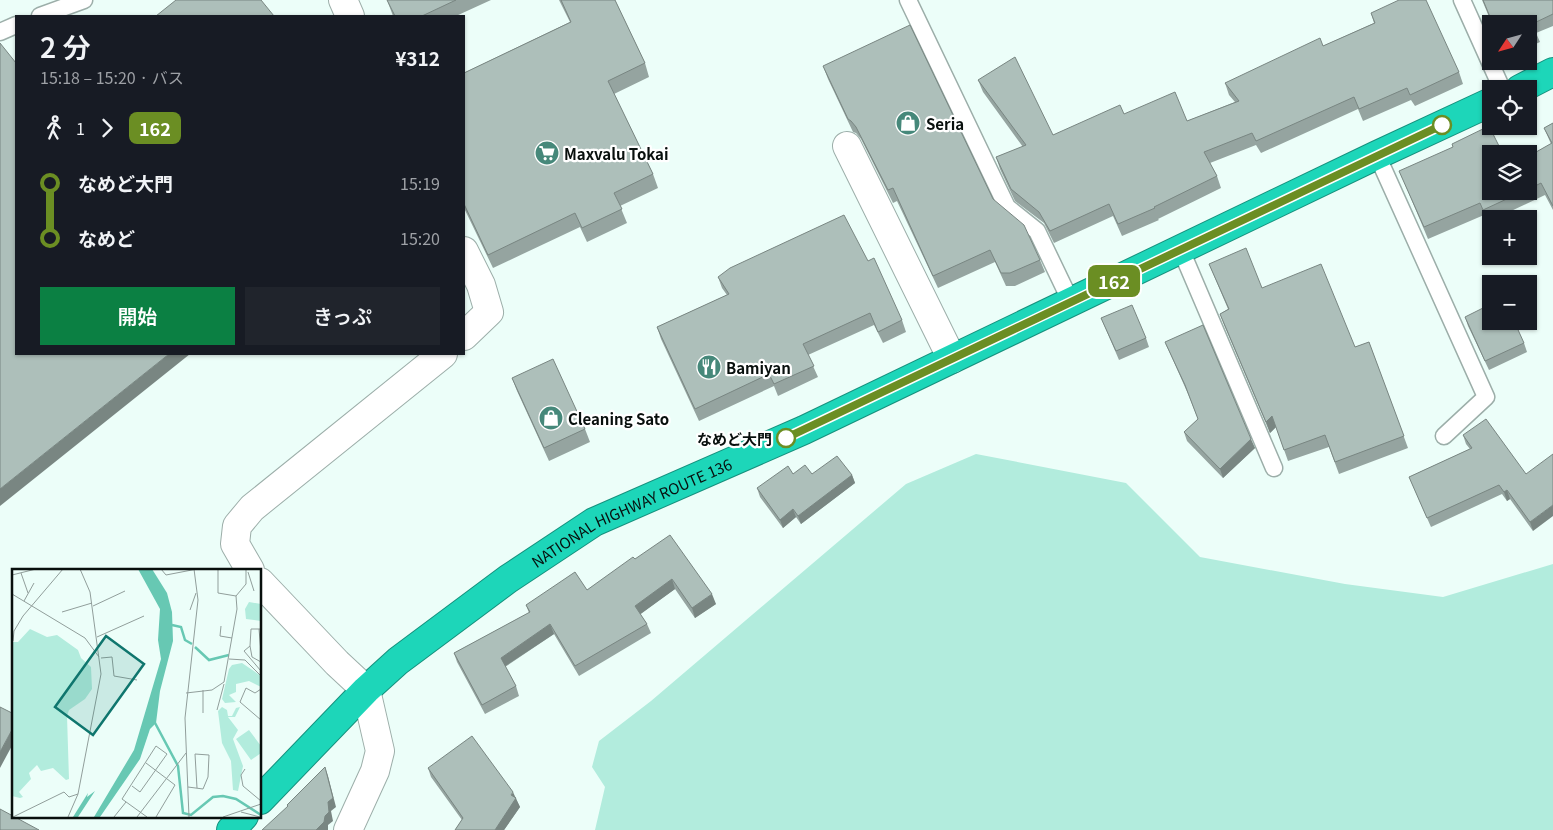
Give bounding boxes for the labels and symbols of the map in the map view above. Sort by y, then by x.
north arrow [1482,15,1538,70]
shop icon: Seria [895,110,921,136]
place label: Seria [926,113,964,134]
unlabelled marker [1432,115,1452,135]
supermarket icon: Maxvalu Tokai [534,140,560,166]
place label: Maxvalu Tokai [564,143,669,164]
line badge: 162 [1085,265,1143,297]
restaurant icon: Bamiyan [696,354,722,380]
place label: Bamiyan [726,357,791,378]
shop icon: Cleaning Sato [538,405,564,431]
place label: Cleaning Sato [568,408,669,429]
place label: なめど大門 [697,428,772,449]
marker: なめど大門 [776,428,796,448]
street label: NATIONAL HIGHWAY ROUTE 136 [527,453,735,571]
inset map [12,569,261,818]

